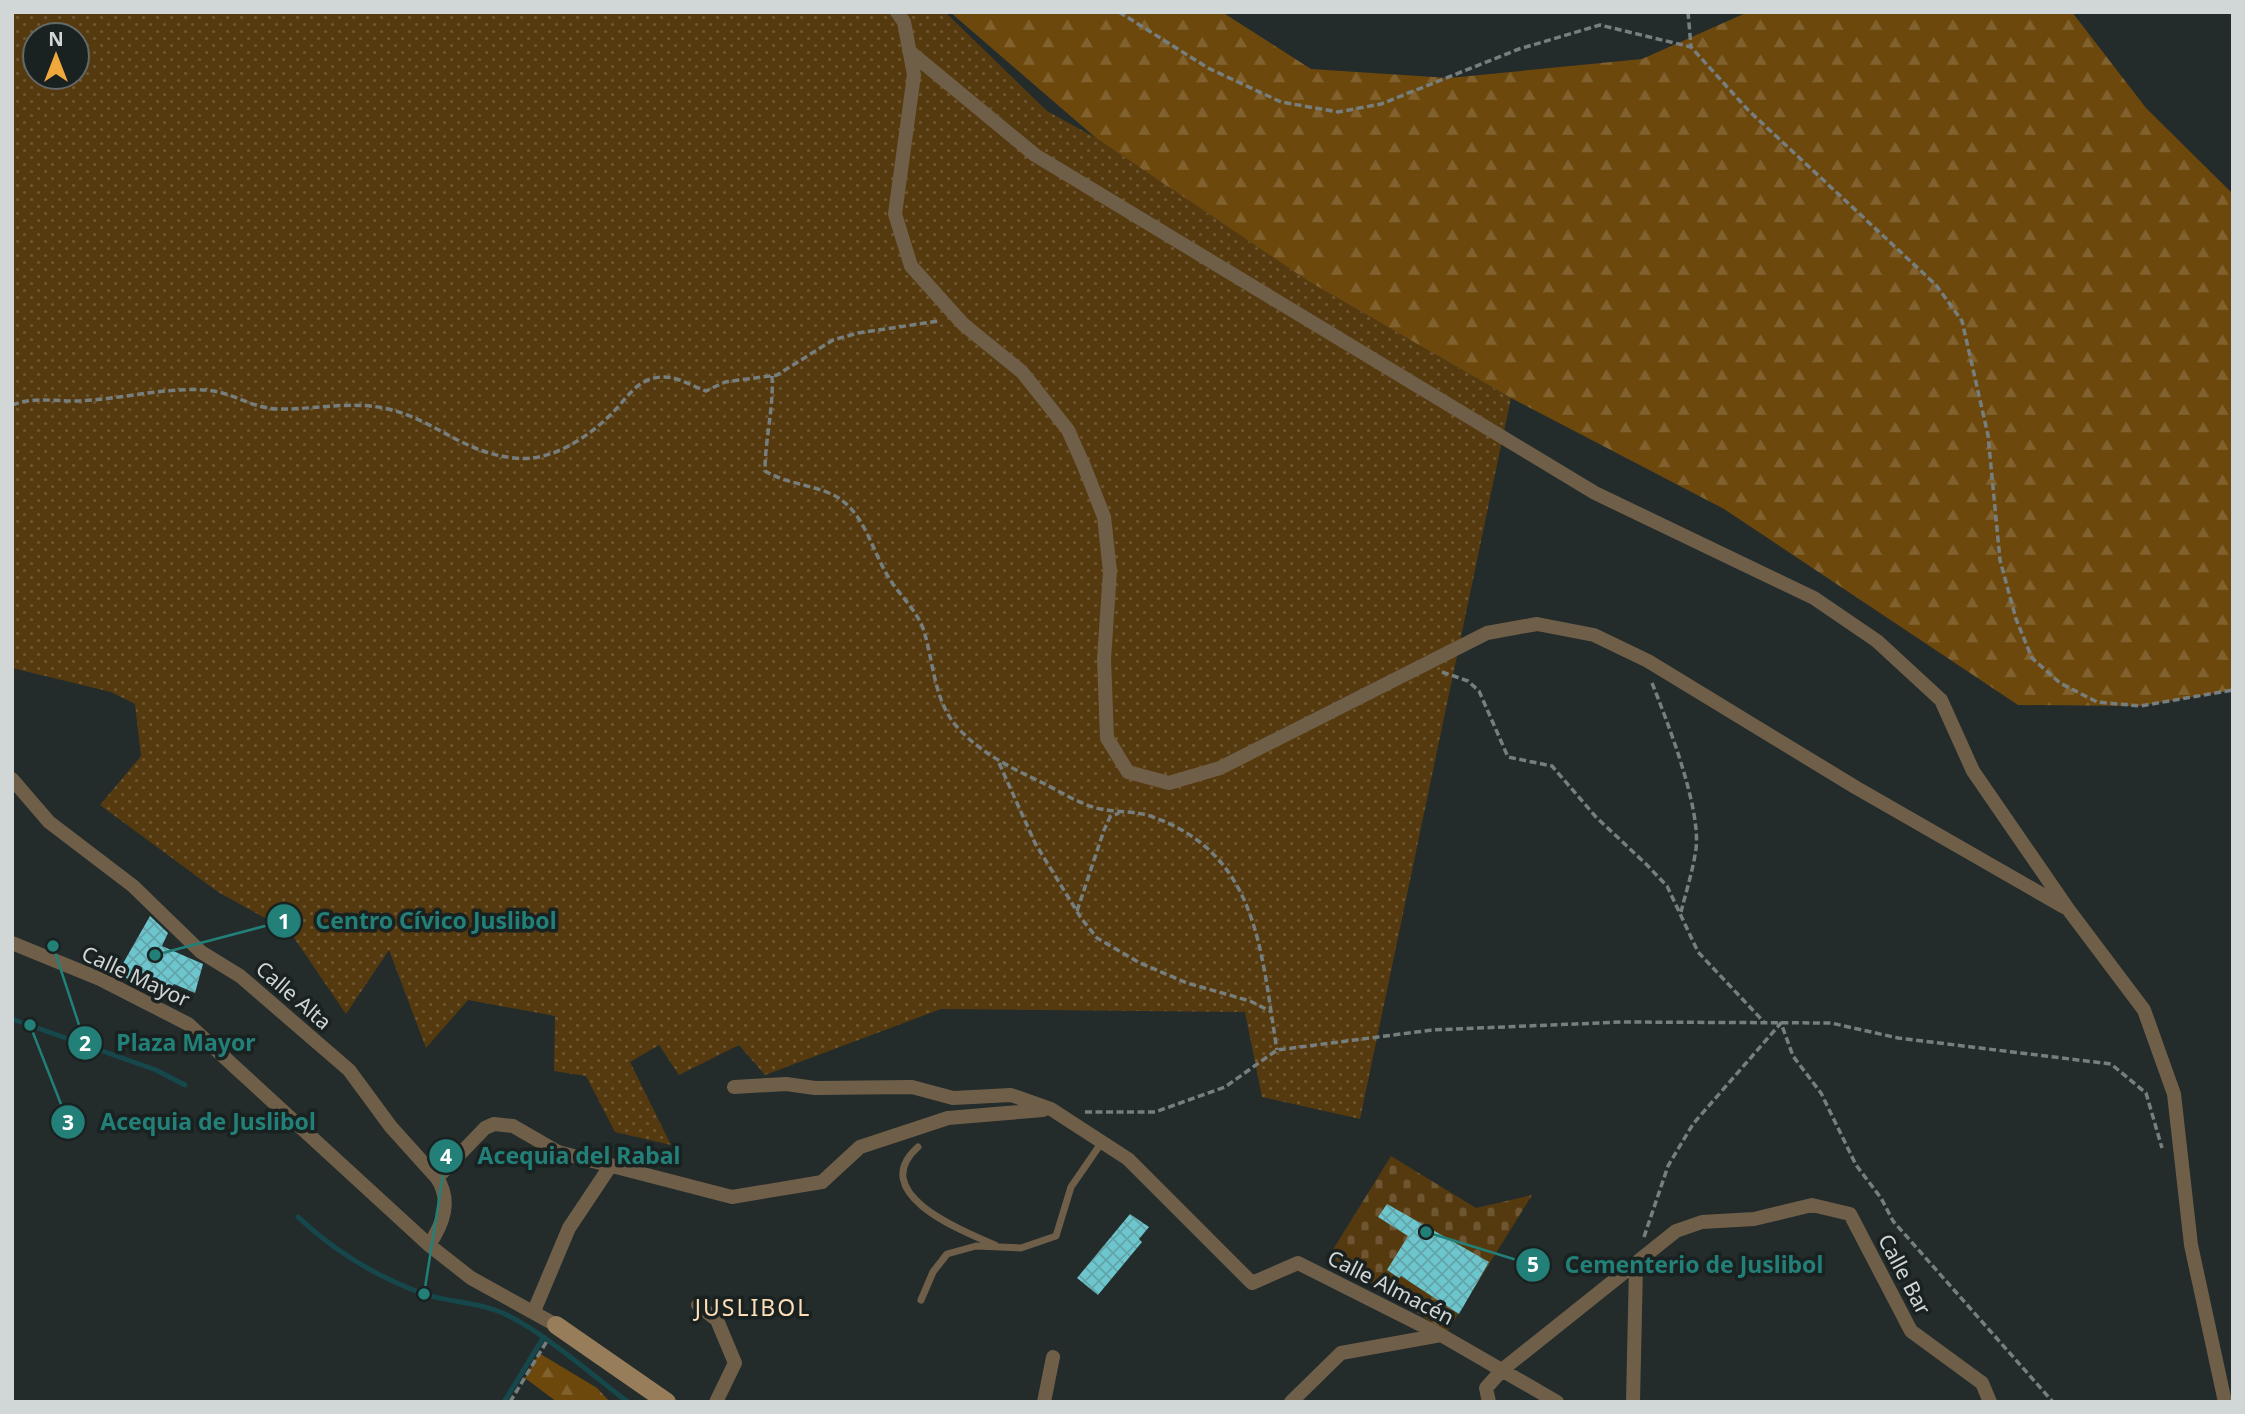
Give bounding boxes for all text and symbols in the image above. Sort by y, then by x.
north arrow [21,21,91,91]
text: N [48,26,64,52]
callout: Centro Cívico Juslibol [267,899,571,943]
text: Centro Cívico Juslibol [315,904,557,936]
text: 1 [278,907,290,935]
street label: Calle Mayor [77,939,195,1013]
street label: Calle Alta [250,954,338,1036]
callout: Plaza Mayor [68,1021,270,1065]
text: Plaza Mayor [116,1026,256,1058]
text: 2 [79,1029,91,1057]
callout: Acequia de Juslibol [51,1100,329,1144]
text: Acequia de Juslibol [100,1105,316,1137]
text: 3 [62,1108,74,1136]
callout: Acequia del Rabal [428,1134,694,1178]
text: Acequia del Rabal [478,1139,680,1171]
text: 4 [440,1142,452,1170]
street label: Calle Bar [1872,1229,1938,1319]
street label: Calle Almacén [1323,1243,1459,1331]
callout: Cementerio de Juslibol [1516,1243,1838,1287]
text: Cementerio de Juslibol [1565,1248,1823,1280]
text: 5 [1527,1250,1539,1278]
district label: JUSLIBOL [693,1291,811,1323]

